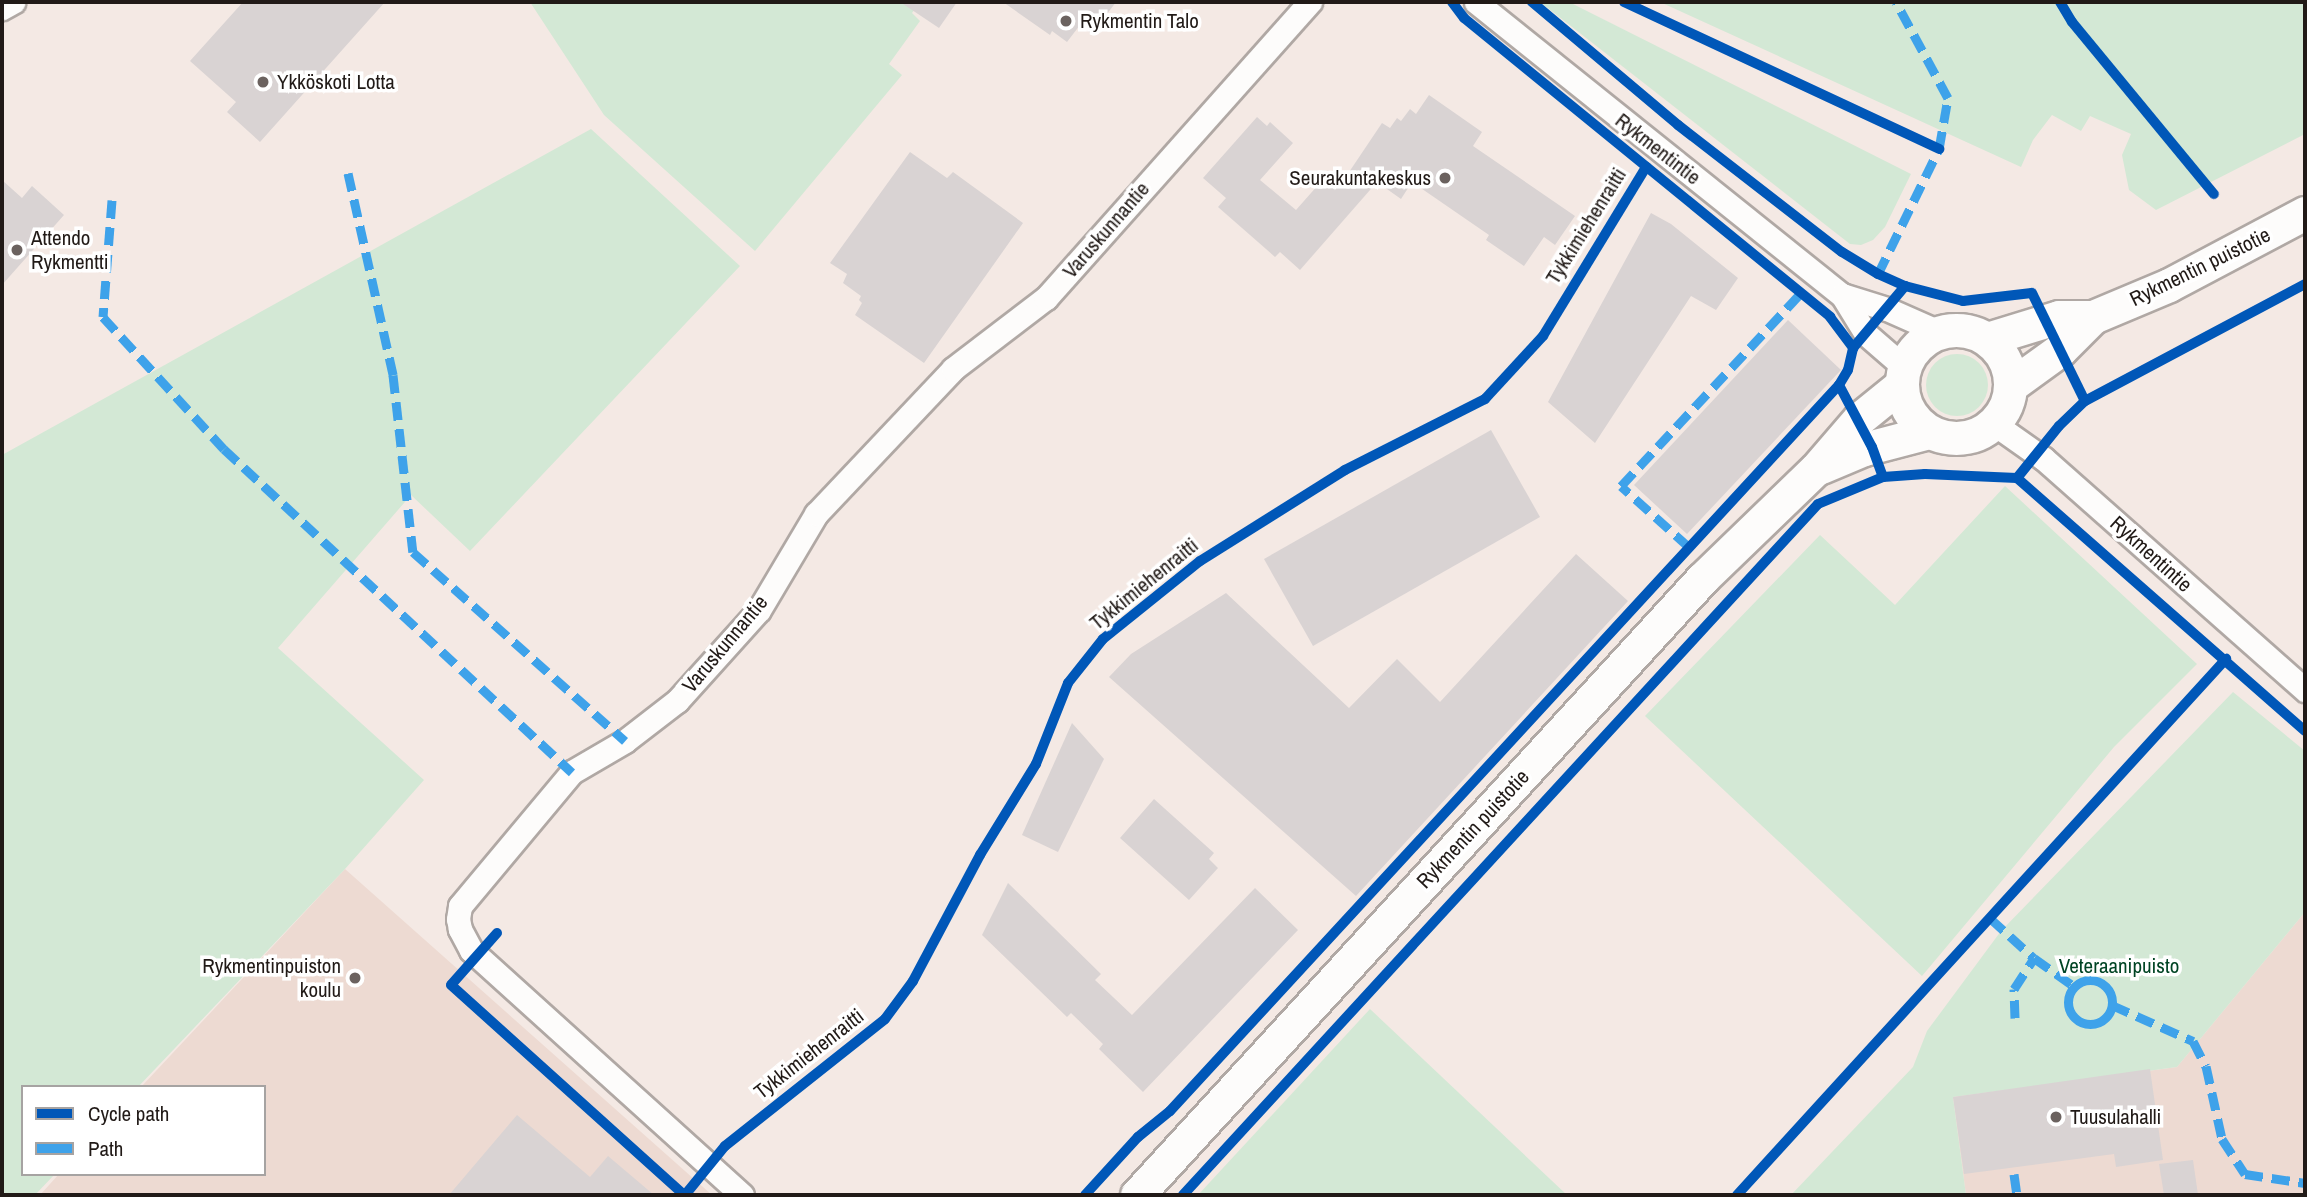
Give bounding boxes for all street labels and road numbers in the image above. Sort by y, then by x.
street label: Rykmentintie [1610,108,1706,190]
street label: Tykkimiehenraitti [1540,163,1632,289]
street label: Varuskunnantie [1057,177,1155,283]
street label: Rykmentin puistotie [2126,222,2274,312]
street label: Rykmentintie [2105,511,2197,597]
street label: Tykkimiehenraitti [1085,533,1203,635]
street label: Varuskunnantie [677,590,773,698]
street label: Rykmentin puistotie [1412,764,1534,894]
street label: Tykkimiehenraitti [749,1003,869,1105]

